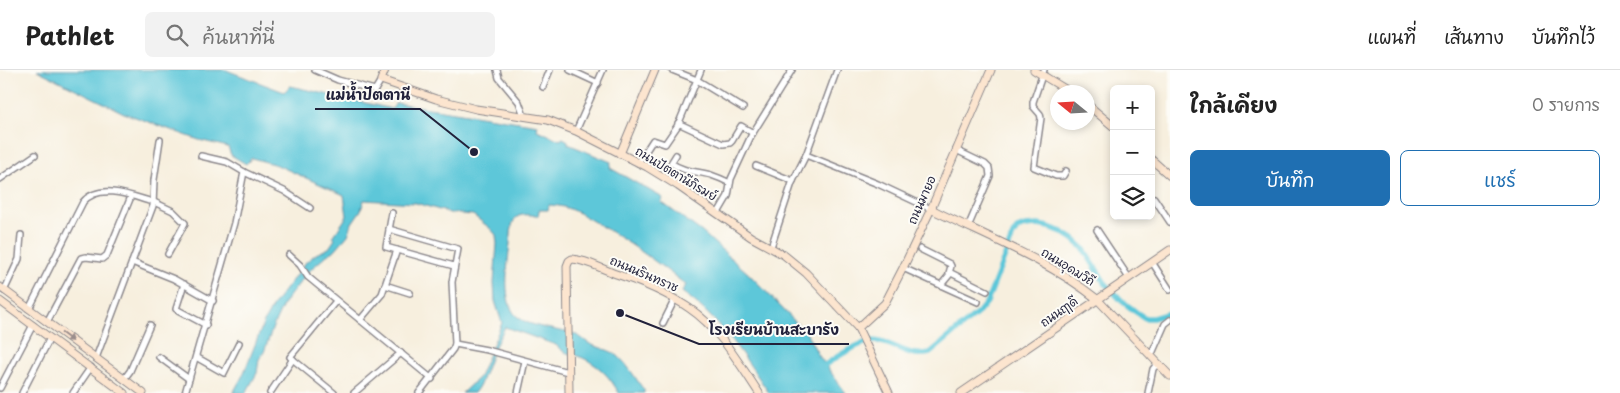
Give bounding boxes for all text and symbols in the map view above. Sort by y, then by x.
search box [145,12,495,57]
text: Pathlet [25,17,115,53]
icon: search [163,21,191,49]
text: ค้นหาที่นี่ [203,22,275,50]
text: แผนที่ [1368,23,1416,50]
text: เส้นทาง [1444,23,1504,50]
text: บันทึกไว้ [1532,23,1595,50]
callout: แม่น้ำปัตตานี [315,80,420,109]
text: แม่น้ำปัตตานี [326,80,410,105]
north arrow [1050,85,1095,130]
map controls [1110,85,1155,220]
button: + [1110,85,1155,130]
text: ใกล้เคียง [1190,88,1277,120]
text: 0 รายการ [1532,92,1600,116]
button: − [1110,130,1155,175]
street label: ถนนปัตตานีภิรมย์ [632,142,721,205]
button: บันทึก [1190,150,1390,206]
button: แชร์ [1400,150,1600,206]
street label: ถนนมายอ [902,172,940,227]
button: layers [1110,175,1155,220]
street label: ถนนอุดมวิถี [1038,243,1099,291]
street label: ถนนนรินทราช [607,251,681,296]
street label: ถนนฤๅดี [1036,292,1081,331]
callout: โรงเรียนบ้านสะบารัง [699,315,849,344]
text: โรงเรียนบ้านสะบารัง [708,319,839,340]
one-way arrow [60,332,74,342]

